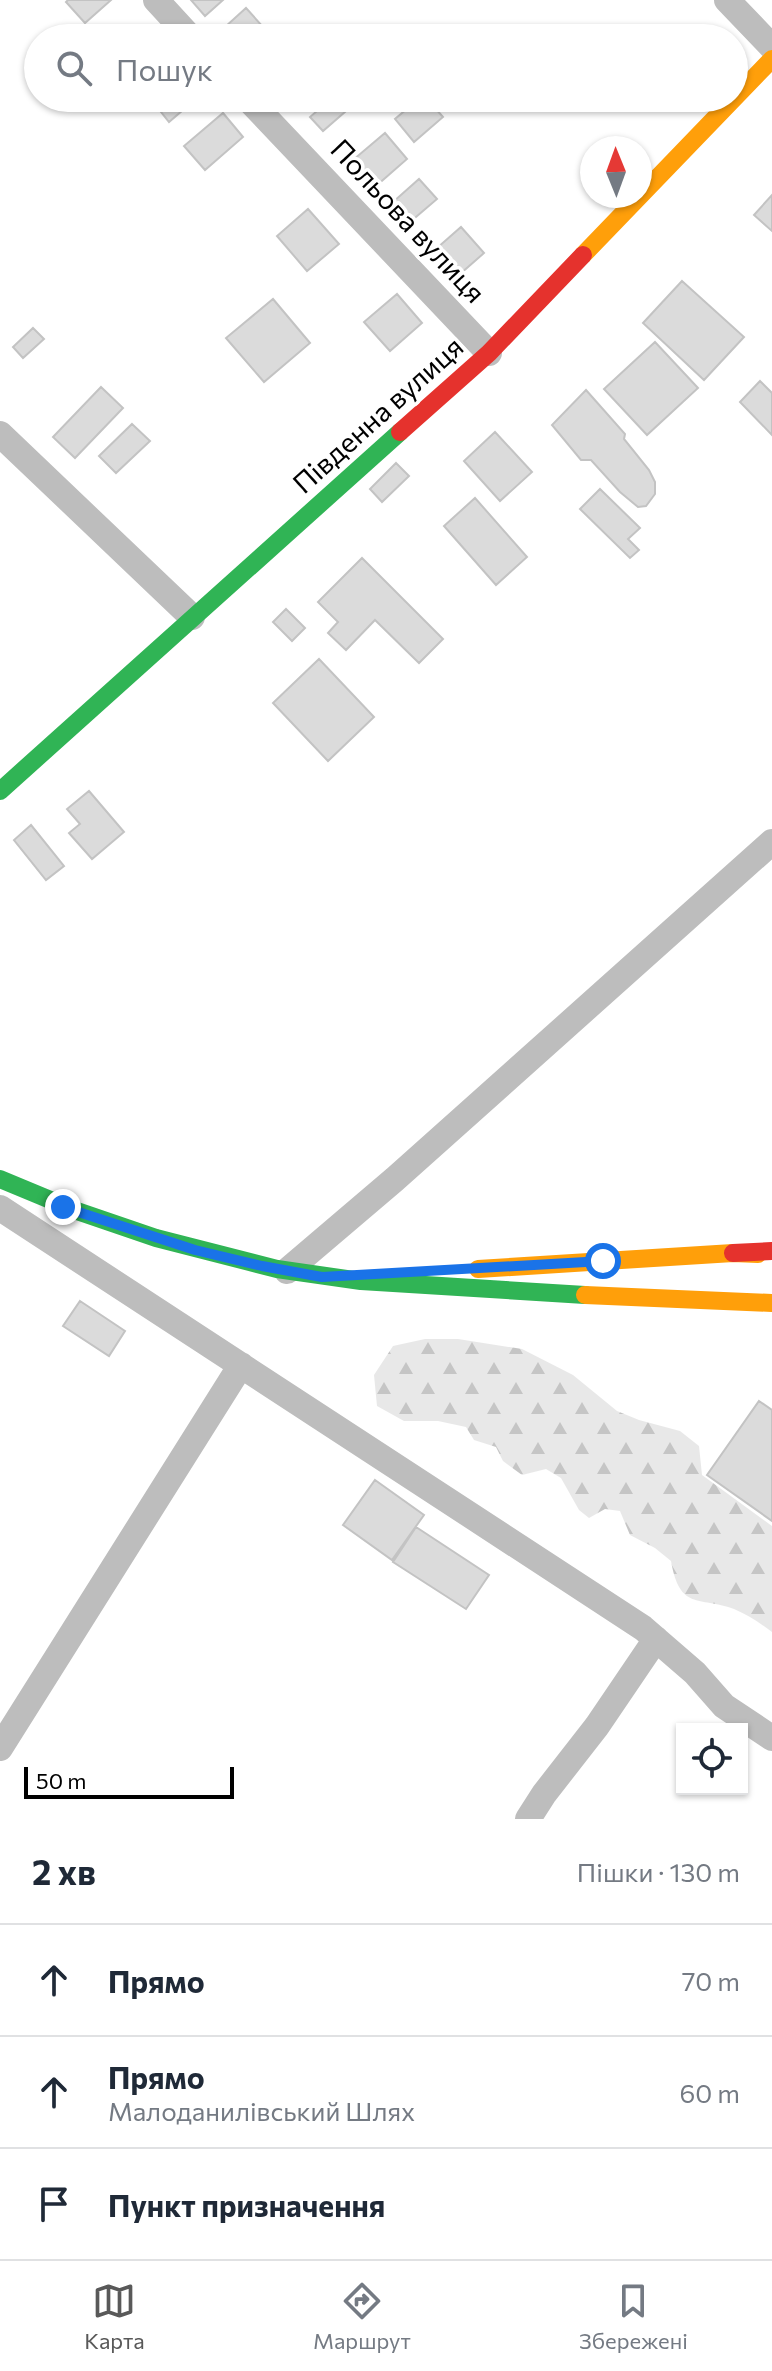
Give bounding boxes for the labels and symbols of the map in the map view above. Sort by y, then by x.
street label: Польова вулиця [324,132,493,309]
north arrow [580,136,652,208]
street label: Південна вулиця [285,329,470,500]
route end [45,1189,81,1225]
route start [585,1243,621,1279]
scale bar [24,1763,234,1799]

